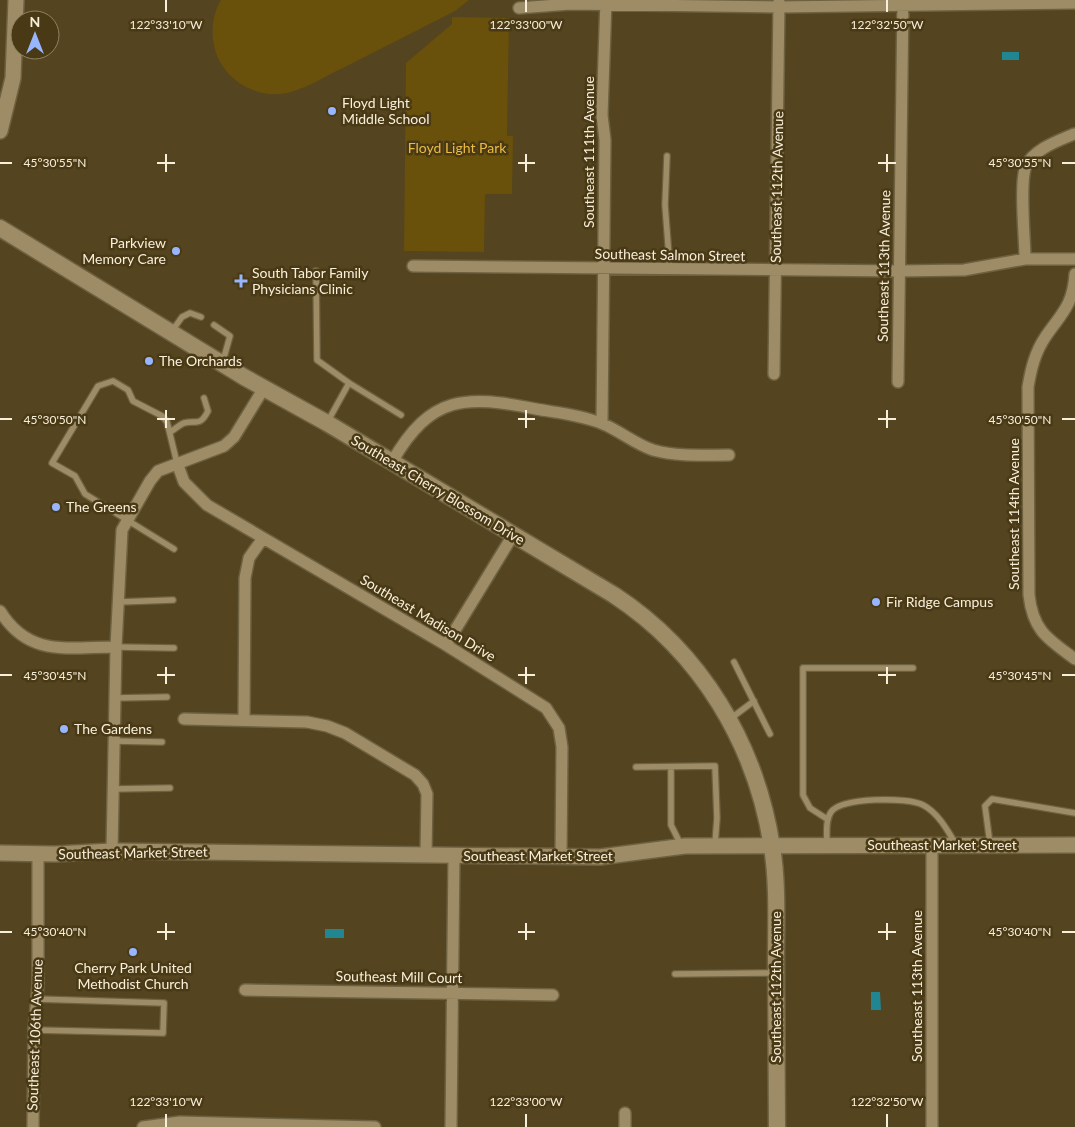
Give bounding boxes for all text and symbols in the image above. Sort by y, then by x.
north arrow [10,10,60,60]
text: N [30,13,40,30]
text: 122°33'10"W [129,17,203,32]
text: 122°33'00"W [489,17,563,32]
text: 122°32'50"W [850,17,924,32]
street label: Southeast 111th Avenue [580,76,597,228]
place label: Floyd Light Middle School [342,94,429,127]
marker: Floyd Light Middle School [326,105,338,117]
street label: Southeast 112th Avenue [767,111,786,263]
park label: Floyd Light Park [408,139,507,156]
text: 45°30'55"N [24,155,86,170]
text: 45°30'55"N [989,155,1051,170]
street label: Southeast 113th Avenue [874,190,893,342]
place label: Parkview Memory Care [82,234,166,267]
marker: Parkview Memory Care [170,245,182,257]
street label: Southeast Salmon Street [595,245,745,264]
place label: South Tabor Family Physicians Clinic [252,264,369,297]
marker: South Tabor Family Physicians Clinic [234,274,248,288]
place label: The Orchards [159,352,242,369]
marker: The Orchards [143,355,155,367]
text: 45°30'50"N [24,412,86,427]
text: 45°30'50"N [989,412,1051,427]
street label: Southeast Cherry Blossom Drive [349,431,528,548]
street label: Southeast 114th Avenue [1005,438,1022,590]
place label: The Greens [66,498,137,515]
marker: The Greens [50,501,62,513]
street label: Southeast Madison Drive [358,570,499,665]
place label: Fir Ridge Campus [886,593,993,610]
marker: Fir Ridge Campus [870,596,882,608]
text: 45°30'45"N [24,668,86,683]
text: 45°30'45"N [989,668,1051,683]
place label: The Gardens [74,720,152,737]
marker: The Gardens [58,723,70,735]
street label: Southeast Market Street [867,836,1017,853]
street label: Southeast Market Street [58,843,208,862]
street label: Southeast Market Street [463,847,613,864]
street label: Southeast 113th Avenue [908,910,925,1062]
street label: Southeast 112th Avenue [767,911,784,1063]
text: 45°30'40"N [24,924,86,939]
text: 45°30'40"N [989,924,1051,939]
marker: Cherry Park United Methodist Church [127,946,139,958]
street label: Southeast 106th Avenue [23,959,46,1111]
place label: Cherry Park United Methodist Church [74,959,192,992]
street label: Southeast Mill Court [336,967,462,986]
text: 122°33'10"W [129,1094,203,1109]
text: 122°33'00"W [489,1094,563,1109]
text: 122°32'50"W [850,1094,924,1109]

